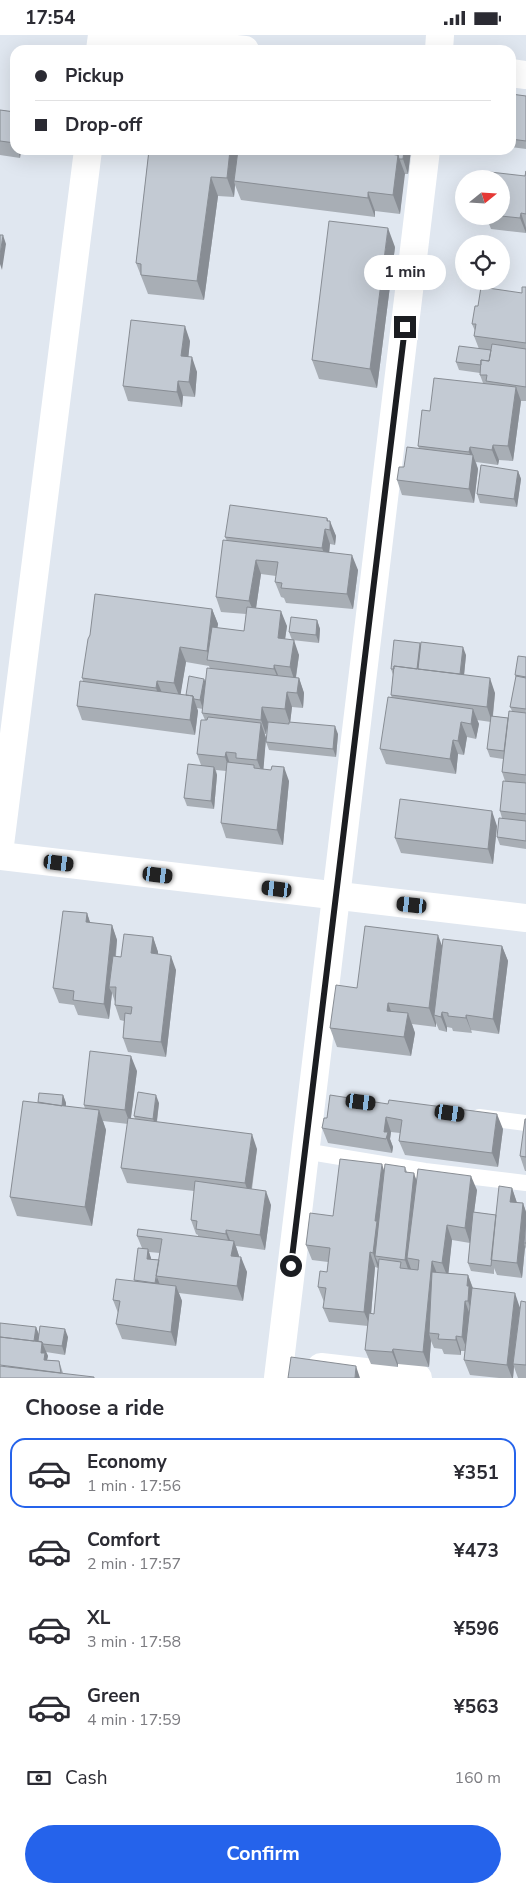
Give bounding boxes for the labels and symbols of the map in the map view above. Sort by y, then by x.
north arrow [455,170,510,225]
callout: 1 min [364,255,446,289]
route end [394,316,416,338]
car [43,854,74,872]
car [142,866,173,884]
car [261,880,292,898]
car [396,896,427,914]
car [345,1093,376,1111]
car [434,1103,465,1123]
route start [280,1255,302,1277]

